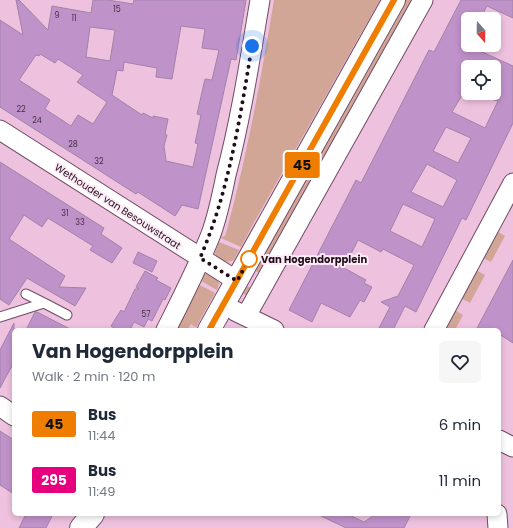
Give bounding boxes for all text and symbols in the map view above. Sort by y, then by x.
house number: 15 [113,4,121,15]
house number: 9 [54,10,60,21]
north arrow [461,12,501,52]
map controls [461,12,501,100]
house number: 11 [71,13,77,24]
your location [242,36,262,56]
button: locate [461,60,501,100]
house number: 22 [16,104,26,115]
house number: 24 [32,115,42,126]
house number: 28 [68,139,78,150]
line badge: 45 [284,152,320,178]
text: 45 [293,155,311,175]
house number: 32 [94,156,104,167]
street label: Wethouder van Besouwstraat [52,160,184,253]
house number: 31 [61,208,69,219]
house number: 33 [75,217,85,228]
marker: Van Hogendorpplein [240,250,258,268]
place label: Van Hogendorpplein [261,252,367,267]
house number: 57 [141,309,151,320]
text: Van Hogendorpplein [32,338,234,365]
button: heart [439,341,481,383]
text: Walk · 2 min · 120 m [32,367,155,386]
text: Bus [88,404,116,425]
text: 45 [45,414,63,434]
text: 6 min [439,414,481,435]
text: 11:44 [88,426,115,445]
text: Bus [88,460,116,481]
text: 295 [41,470,67,490]
text: 11 min [439,470,481,491]
text: 11:49 [88,482,115,501]

